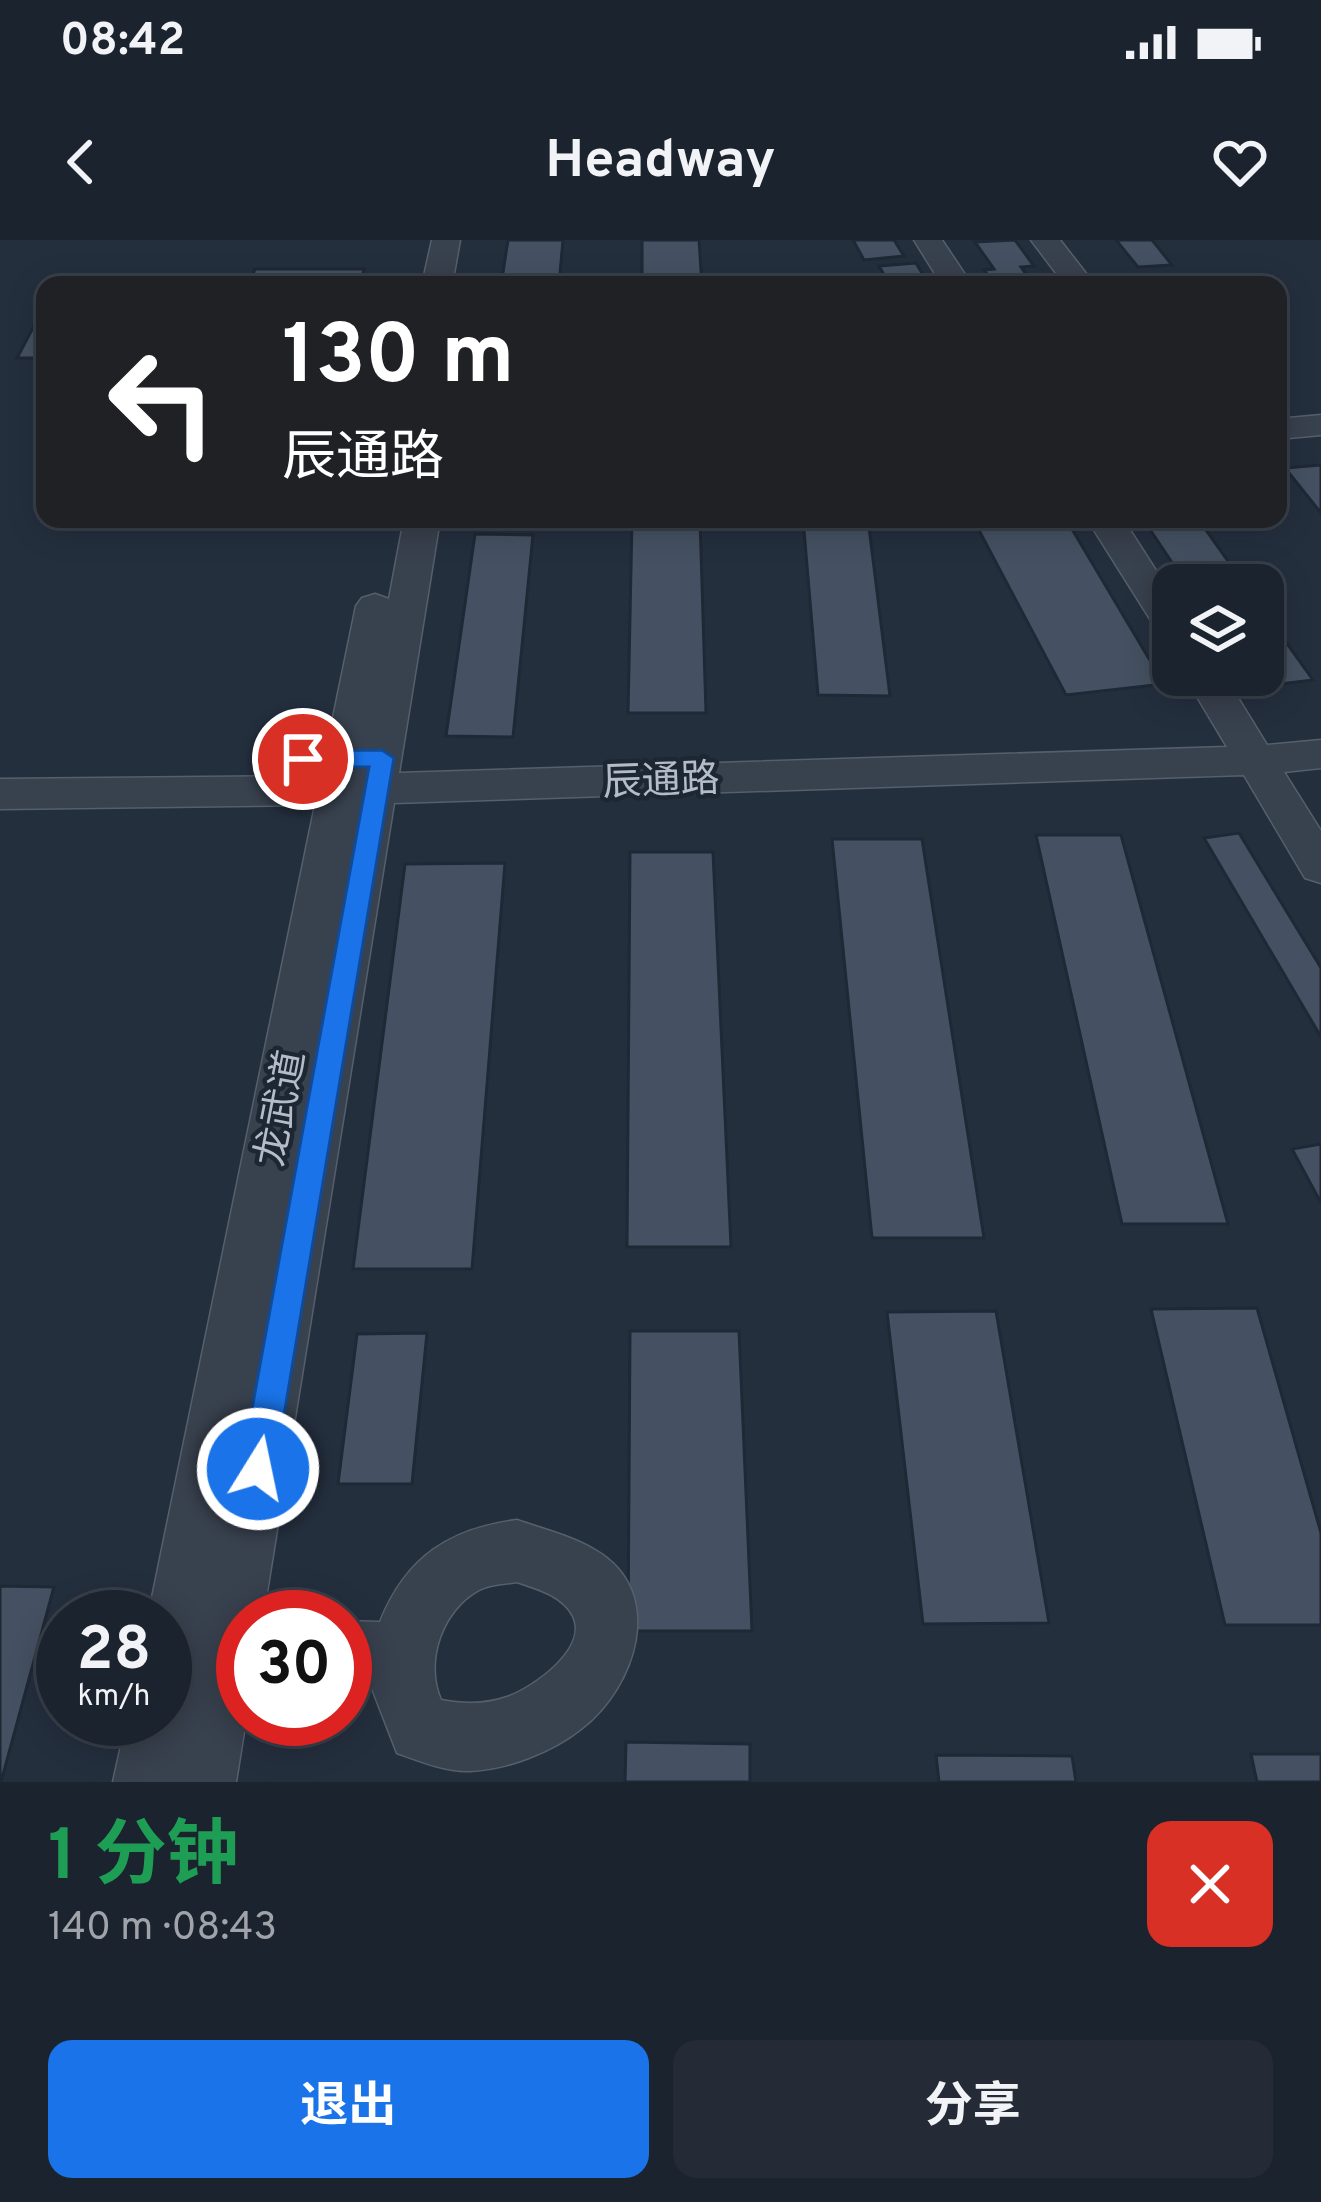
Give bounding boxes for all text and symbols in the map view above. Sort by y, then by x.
text: 08:42 [60,14,185,71]
text: Headway [545,128,776,197]
icon: back [48,129,114,195]
icon: heart [1207,129,1273,195]
text: 130 m [282,307,514,413]
icon: left [84,324,240,480]
text: 辰通路 [282,426,444,495]
map controls [1152,564,1284,696]
button: layers [1152,564,1284,696]
pin [252,708,354,810]
icon: arrive [270,726,336,792]
street label: 辰通路 [602,757,720,810]
street label: 龙武道 [248,1047,319,1171]
position arrow [195,1406,321,1532]
speed limit sign: 30 [216,1590,372,1746]
text: 28 [77,1615,151,1691]
text: km/h [78,1679,150,1716]
text: 1 分钟 [48,1814,239,1906]
button: close [1147,1821,1273,1947]
text: 140 m · 08:43 [48,1905,277,1954]
button: 退出 [48,2040,649,2178]
button: 分享 [673,2040,1273,2178]

